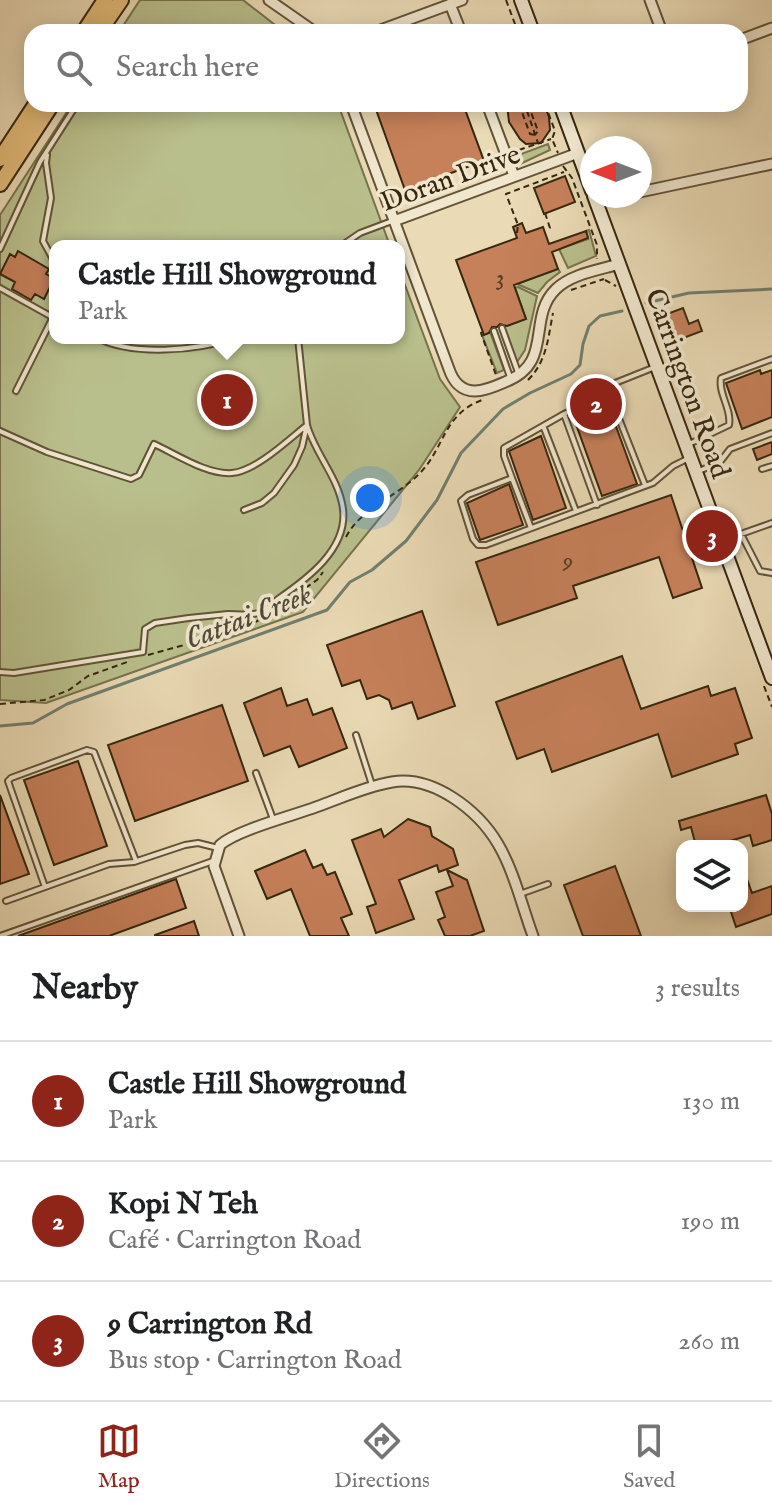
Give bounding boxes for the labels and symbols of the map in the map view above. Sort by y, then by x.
north arrow [580,136,652,208]
street label: Doran Drive [376,138,526,221]
house number: 3 [496,263,504,294]
street label: Carrington Road [636,284,737,483]
pin: 1 [201,370,253,430]
pin: 2 [570,374,622,434]
your location [350,478,390,518]
pin: 3 [686,506,738,566]
house number: 9 [562,546,573,577]
water label: Cattai Creek [180,576,317,659]

